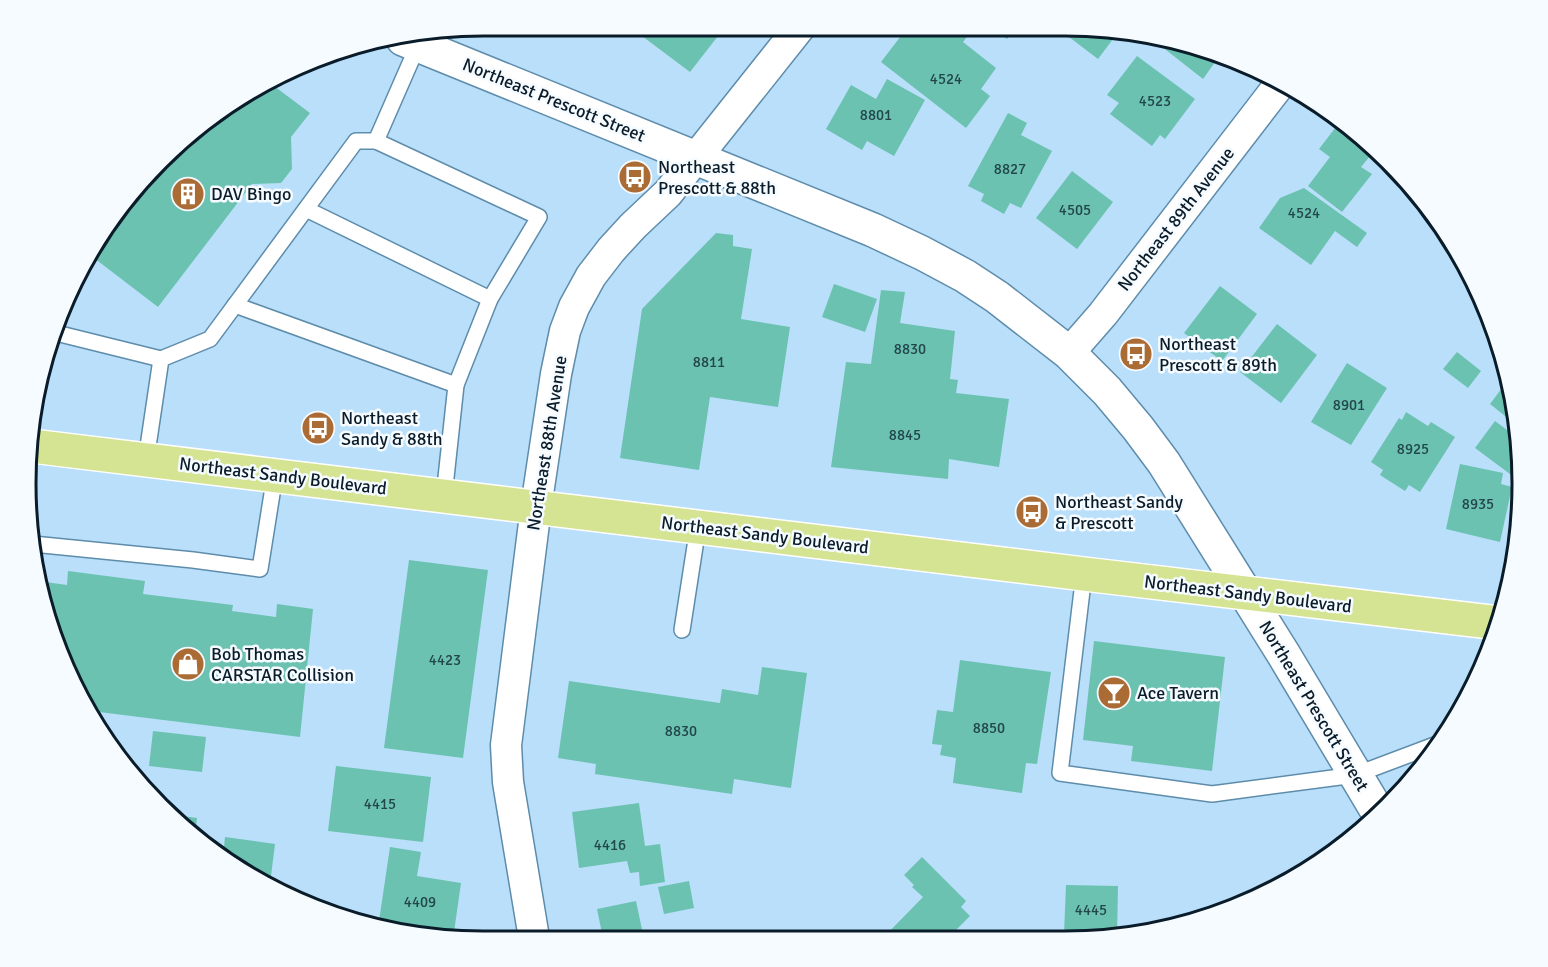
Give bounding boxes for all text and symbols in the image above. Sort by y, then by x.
street label: Northeast Prescott Street [459,53,649,147]
house number: 4524 [930,70,962,88]
house number: 4523 [1139,92,1171,110]
house number: 8801 [860,106,892,124]
street label: Northeast 89th Avenue [1113,143,1239,295]
place label: Northeast Prescott & 88th [658,156,776,199]
bus stop icon: Northeast Prescott & 88th [617,159,653,195]
house number: 8827 [994,160,1026,178]
building icon: DAV Bingo [170,176,206,212]
place label: DAV Bingo [211,183,291,205]
house number: 4505 [1059,201,1091,219]
house number: 4524 [1288,204,1320,222]
place label: Northeast Prescott & 89th [1159,333,1277,376]
bus stop icon: Northeast Prescott & 89th [1118,336,1154,372]
house number: 8830 [894,340,926,358]
house number: 8811 [693,353,725,371]
street label: Northeast 88th Avenue [522,354,572,532]
house number: 8901 [1333,396,1365,414]
place label: Northeast Sandy & 88th [341,407,443,450]
bus stop icon: Northeast Sandy & 88th [300,410,336,446]
house number: 8845 [889,426,921,444]
house number: 8925 [1397,440,1429,458]
street label: Northeast Sandy Boulevard [178,452,388,500]
place label: Northeast Sandy & Prescott [1055,491,1183,534]
bus stop icon: Northeast Sandy & Prescott [1014,494,1050,530]
house number: 8935 [1462,495,1494,513]
street label: Northeast Sandy Boulevard [660,511,870,559]
street label: Northeast Sandy Boulevard [1143,570,1353,618]
street label: Northeast Prescott Street [1254,617,1374,795]
place label: Bob Thomas CARSTAR Collision [211,643,354,686]
shop icon: Bob Thomas CARSTAR Collision [170,646,206,682]
house number: 4423 [429,651,461,669]
bar icon: Ace Tavern [1096,675,1132,711]
place label: Ace Tavern [1137,682,1219,704]
house number: 8850 [973,719,1005,737]
house number: 8830 [665,722,697,740]
house number: 4415 [364,795,396,813]
house number: 4416 [594,836,626,854]
house number: 4409 [404,893,436,911]
house number: 4445 [1075,901,1107,919]

